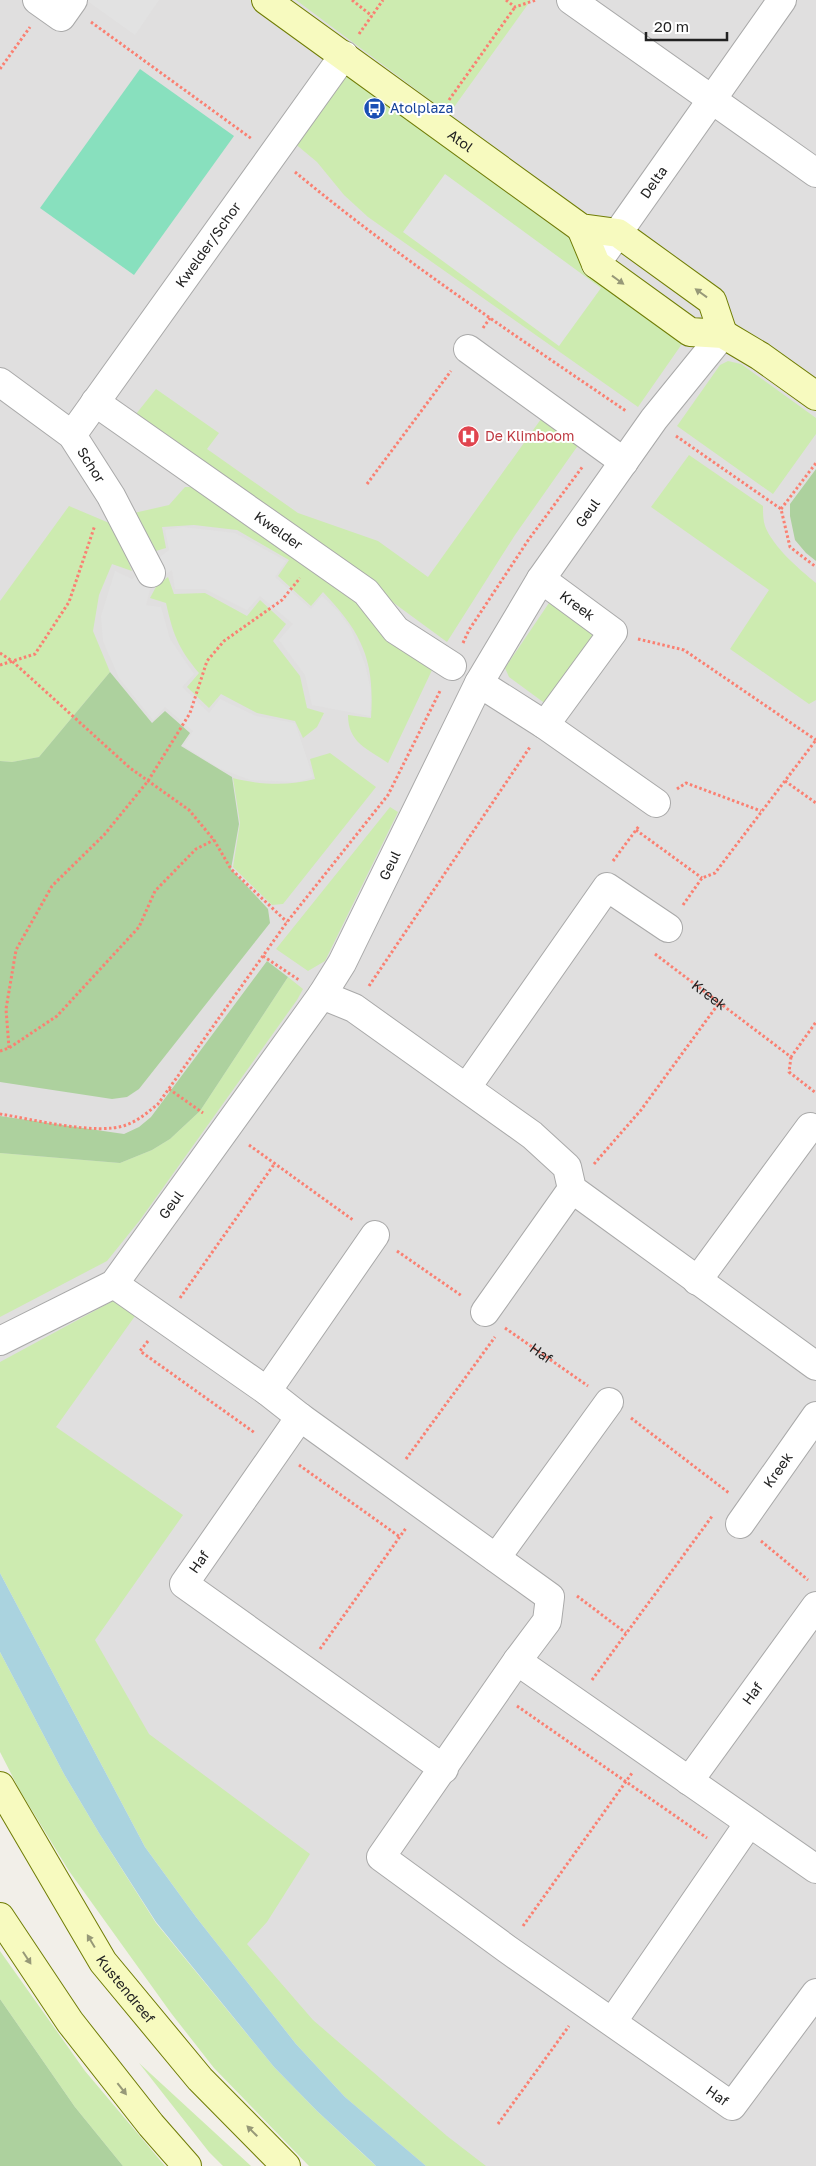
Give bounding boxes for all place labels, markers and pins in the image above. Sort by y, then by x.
bus stop icon: Atolplaza [362,96,386,120]
place label: Atolplaza [390,99,453,116]
hospital icon: De Klimboom [457,424,481,448]
place label: De Klimboom [485,427,574,444]

